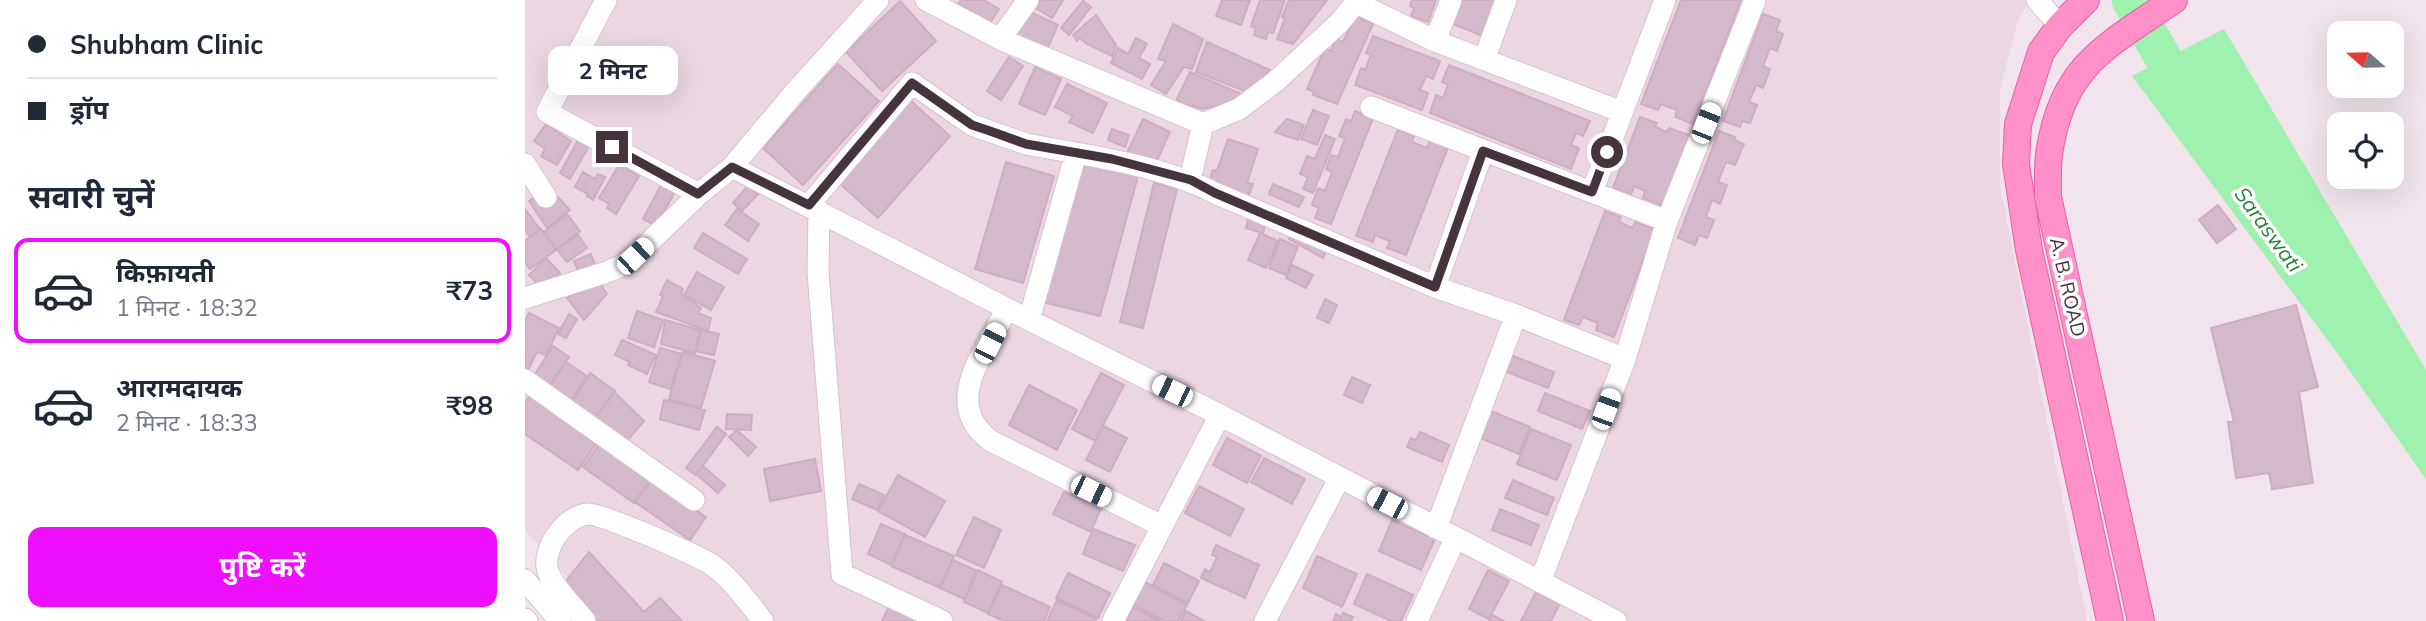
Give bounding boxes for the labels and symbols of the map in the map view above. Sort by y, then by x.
north arrow [2327,21,2405,98]
callout: 2 मिनट [547,46,677,94]
car [1689,100,1724,146]
route end [596,131,628,163]
route start [1591,136,1623,168]
water label: Saraswati [2229,181,2309,277]
car [613,234,658,278]
street label: A. B. ROAD [2045,235,2091,339]
car [972,320,1009,366]
car [1149,372,1196,410]
car [1589,386,1624,432]
car [1068,472,1115,510]
car [1364,484,1411,522]

